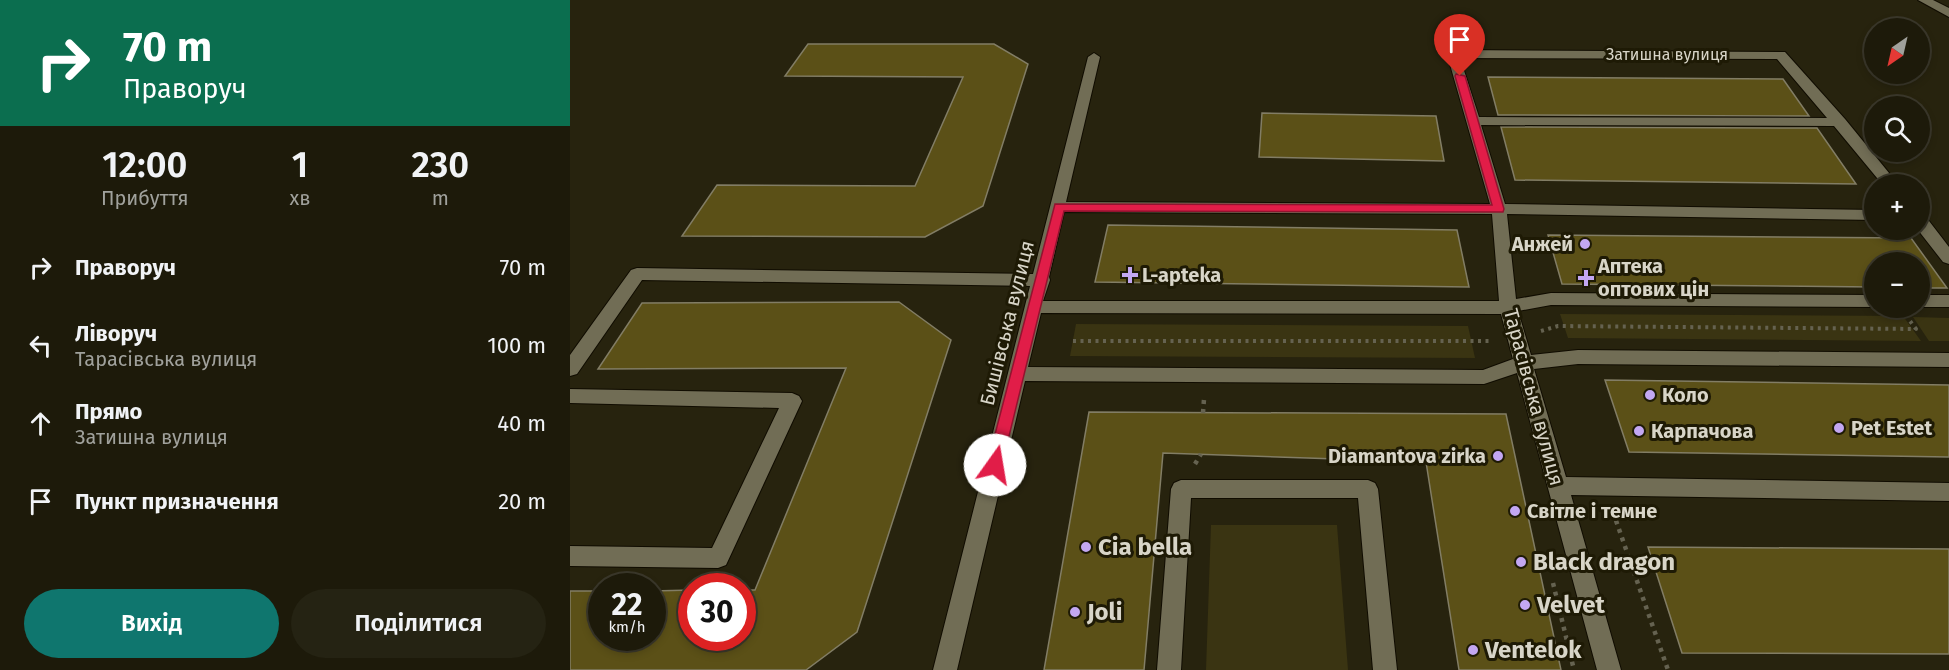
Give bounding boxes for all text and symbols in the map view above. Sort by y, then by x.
pin [1434,14,1485,76]
north arrow [1864,18,1930,84]
map controls [1864,18,1930,318]
text: 70 m [123,22,212,72]
icon: arrive [1443,23,1476,56]
icon: right [24,24,102,102]
street label: Затишна вулиця [1606,45,1728,64]
text: Праворуч [123,73,247,105]
button: search [1864,96,1930,162]
text: 12:00 [102,143,187,187]
text: 1 [292,143,308,187]
text: 230 [411,143,469,187]
button: + [1864,174,1930,240]
text: Прибуття [101,186,189,210]
text: хв [289,186,310,210]
text: m [432,186,449,210]
place label: Анжей [1511,232,1573,256]
marker: Анжей [1578,237,1592,251]
street label: Бишівська вулиця [975,238,1039,408]
icon: right [24,251,57,284]
button: − [1864,252,1930,318]
text: Праворуч [75,254,176,281]
text: 70 m [500,254,546,281]
place label: Аптека оптових цін [1597,254,1709,301]
place label: L-apteka [1142,263,1221,287]
marker: L-apteka [1123,268,1137,282]
marker: Аптека оптових цін [1579,271,1593,285]
street label: Тарасівська вулиця [1499,306,1569,488]
text: Ліворуч [75,320,157,347]
icon: left [24,329,57,362]
text: 100 m [487,332,546,359]
text: Тарасівська вулиця [75,347,257,371]
place label: Коло [1662,383,1709,407]
marker: Коло [1643,388,1657,402]
text: Прямо [75,398,142,425]
icon: ahead [24,407,57,440]
text: 40 m [497,410,546,437]
place label: Pet Estet [1851,416,1932,440]
place label: Карпачова [1651,419,1753,443]
marker: Pet Estet [1832,421,1846,435]
marker: Карпачова [1632,424,1646,438]
text: Затишна вулиця [75,425,228,449]
position arrow [963,433,1027,497]
place label: Diamantova zirka [1328,444,1486,468]
marker: Diamantova zirka [1491,449,1505,463]
icon: arrive [24,485,57,518]
text: Пункт призначення [75,488,279,515]
text: 20 m [498,488,546,515]
place label: Світле і темне [1527,499,1657,523]
marker: Світле і темне [1508,504,1522,518]
place label: Cia bella [1098,533,1192,561]
marker: Cia bella [1079,540,1093,554]
place label: Black dragon [1533,548,1675,576]
marker: Black dragon [1514,555,1528,569]
speed limit sign: 30 [678,573,756,651]
text: 22 [611,587,643,623]
button: Вихід [24,589,279,658]
button: Поділитися [291,589,546,658]
place label: Velvet [1536,591,1606,619]
place label: Joli [1086,598,1123,626]
marker: Velvet [1518,598,1532,612]
marker: Joli [1068,605,1082,619]
text: km/h [608,618,646,636]
place label: Ventelok [1484,636,1582,664]
marker: Ventelok [1466,643,1480,657]

